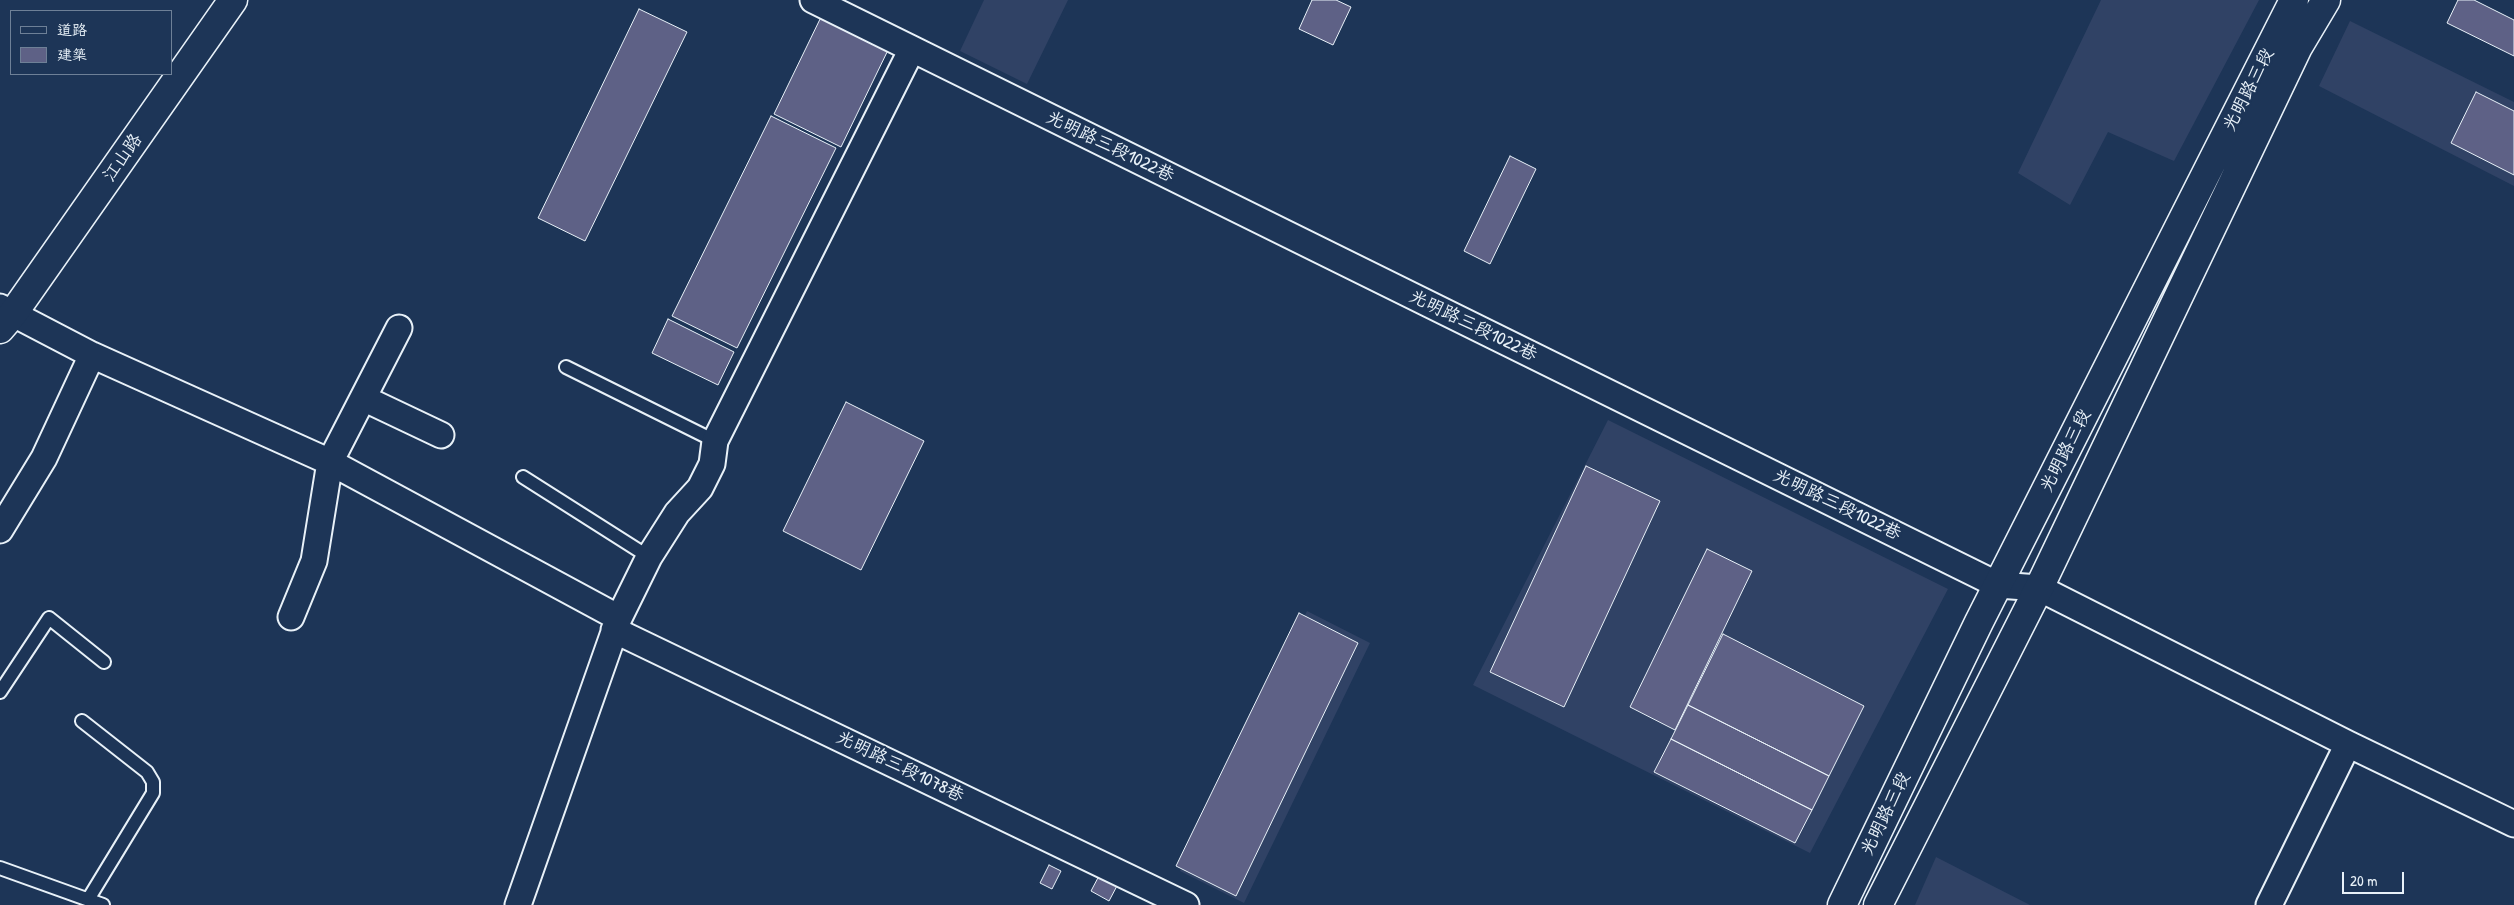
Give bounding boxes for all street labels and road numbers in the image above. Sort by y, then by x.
street label: 光明路三段 [2219,45,2279,135]
street label: 光明路三段1022巷 [1043,107,1177,187]
street label: 江山路 [99,130,147,186]
street label: 光明路三段1022巷 [1406,286,1540,366]
street label: 光明路三段 [2036,406,2096,496]
street label: 光明路三段1022巷 [1770,465,1904,545]
street label: 光明路三段1078巷 [833,727,967,807]
street label: 光明路三段 [1857,769,1915,859]

